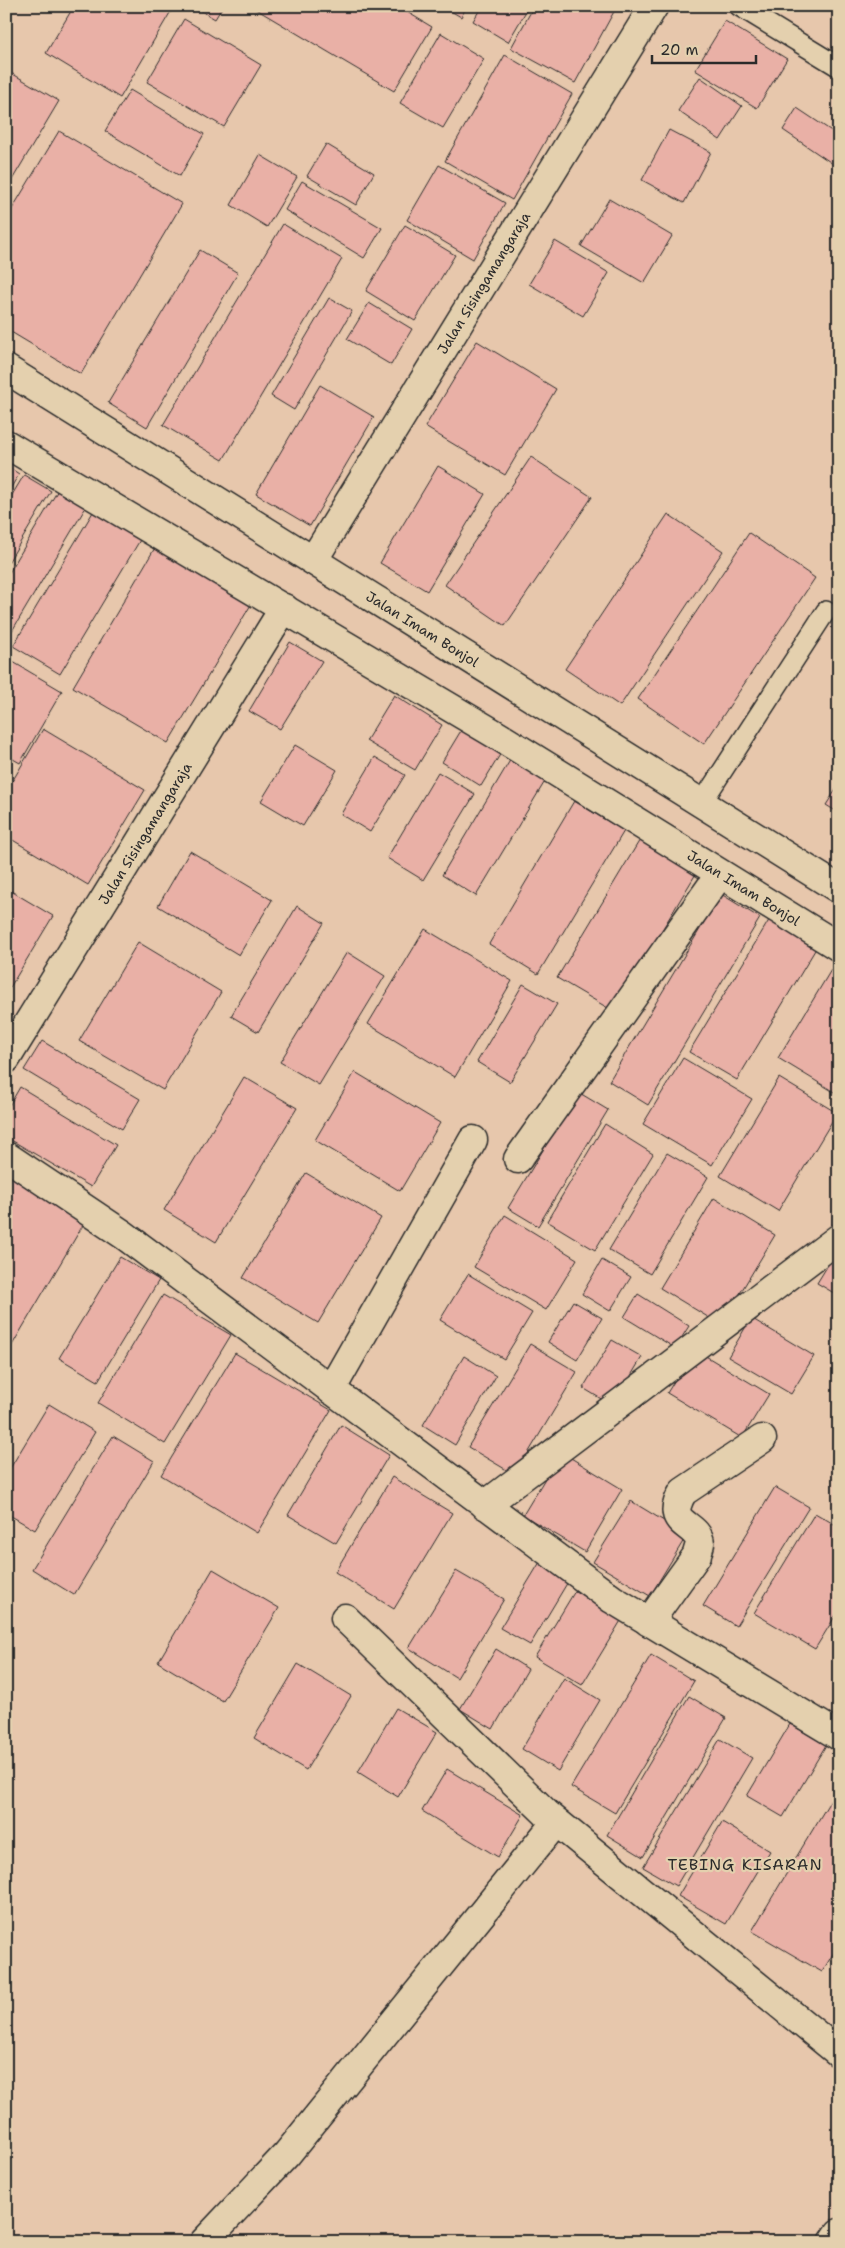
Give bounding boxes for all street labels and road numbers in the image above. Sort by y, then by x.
street label: Jalan Sisingamangaraja [433,208,534,357]
street label: Jalan Imam Bonjol [363,587,483,671]
street label: Jalan Sisingamangaraja [94,759,196,908]
street label: Jalan Imam Bonjol [684,846,804,930]

